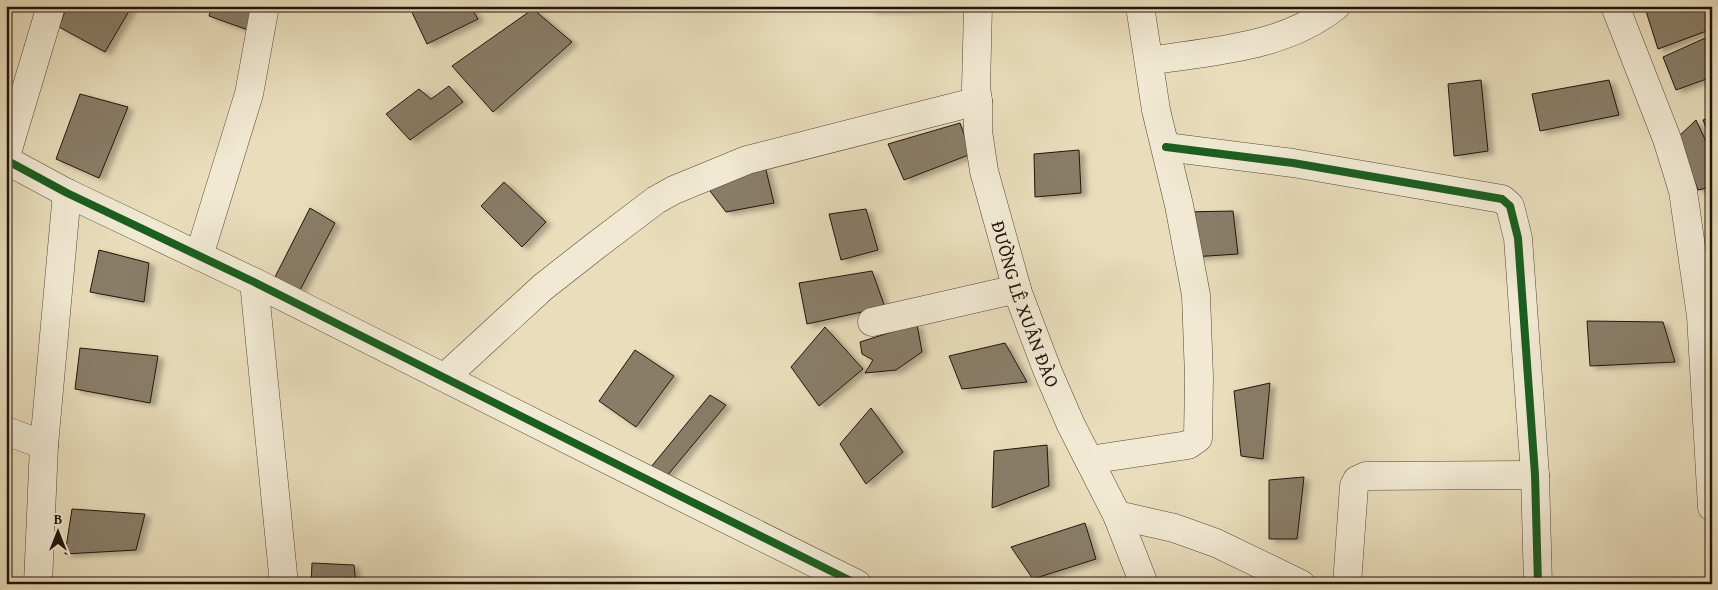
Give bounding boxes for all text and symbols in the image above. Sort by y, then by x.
street label: ĐƯỜNG LÊ XUÂN ĐÀO [985,217,1067,392]
north arrow [32,508,82,558]
text: B [54,509,62,529]

